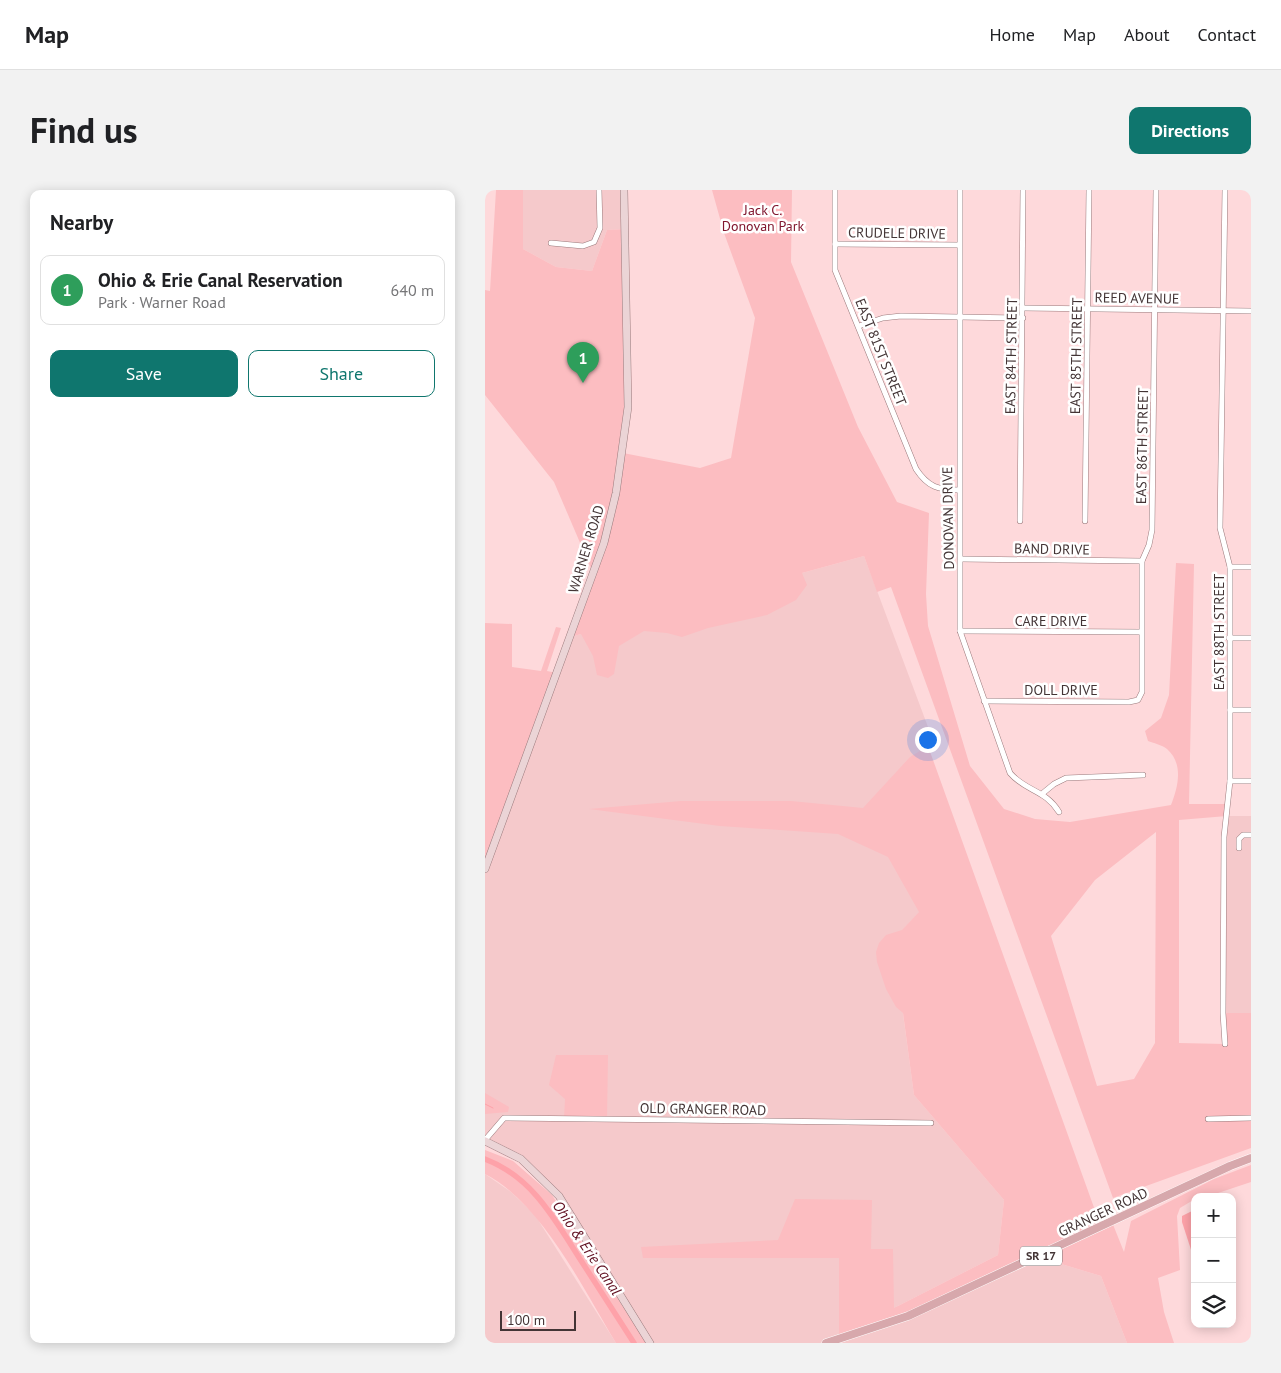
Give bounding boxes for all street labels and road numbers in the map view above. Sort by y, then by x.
street label: CRUDELE DRIVE [848,223,946,243]
street label: REED AVENUE [1094,288,1180,308]
street label: EAST 81ST STREET [851,296,911,408]
street label: EAST 84TH STREET [1001,297,1021,414]
street label: EAST 85TH STREET [1066,297,1086,414]
street label: EAST 86TH STREET [1132,387,1152,504]
street label: DONOVAN DRIVE [938,466,958,570]
street label: WARNER ROAD [564,503,608,595]
street label: BAND DRIVE [1014,539,1090,559]
street label: EAST 88TH STREET [1210,573,1228,690]
street label: CARE DRIVE [1015,612,1087,630]
street label: DOLL DRIVE [1024,681,1098,699]
street label: OLD GRANGER ROAD [640,1099,766,1119]
street label: GRANGER ROAD [1055,1183,1151,1241]
road number: SR 17 [1020,1246,1062,1266]

